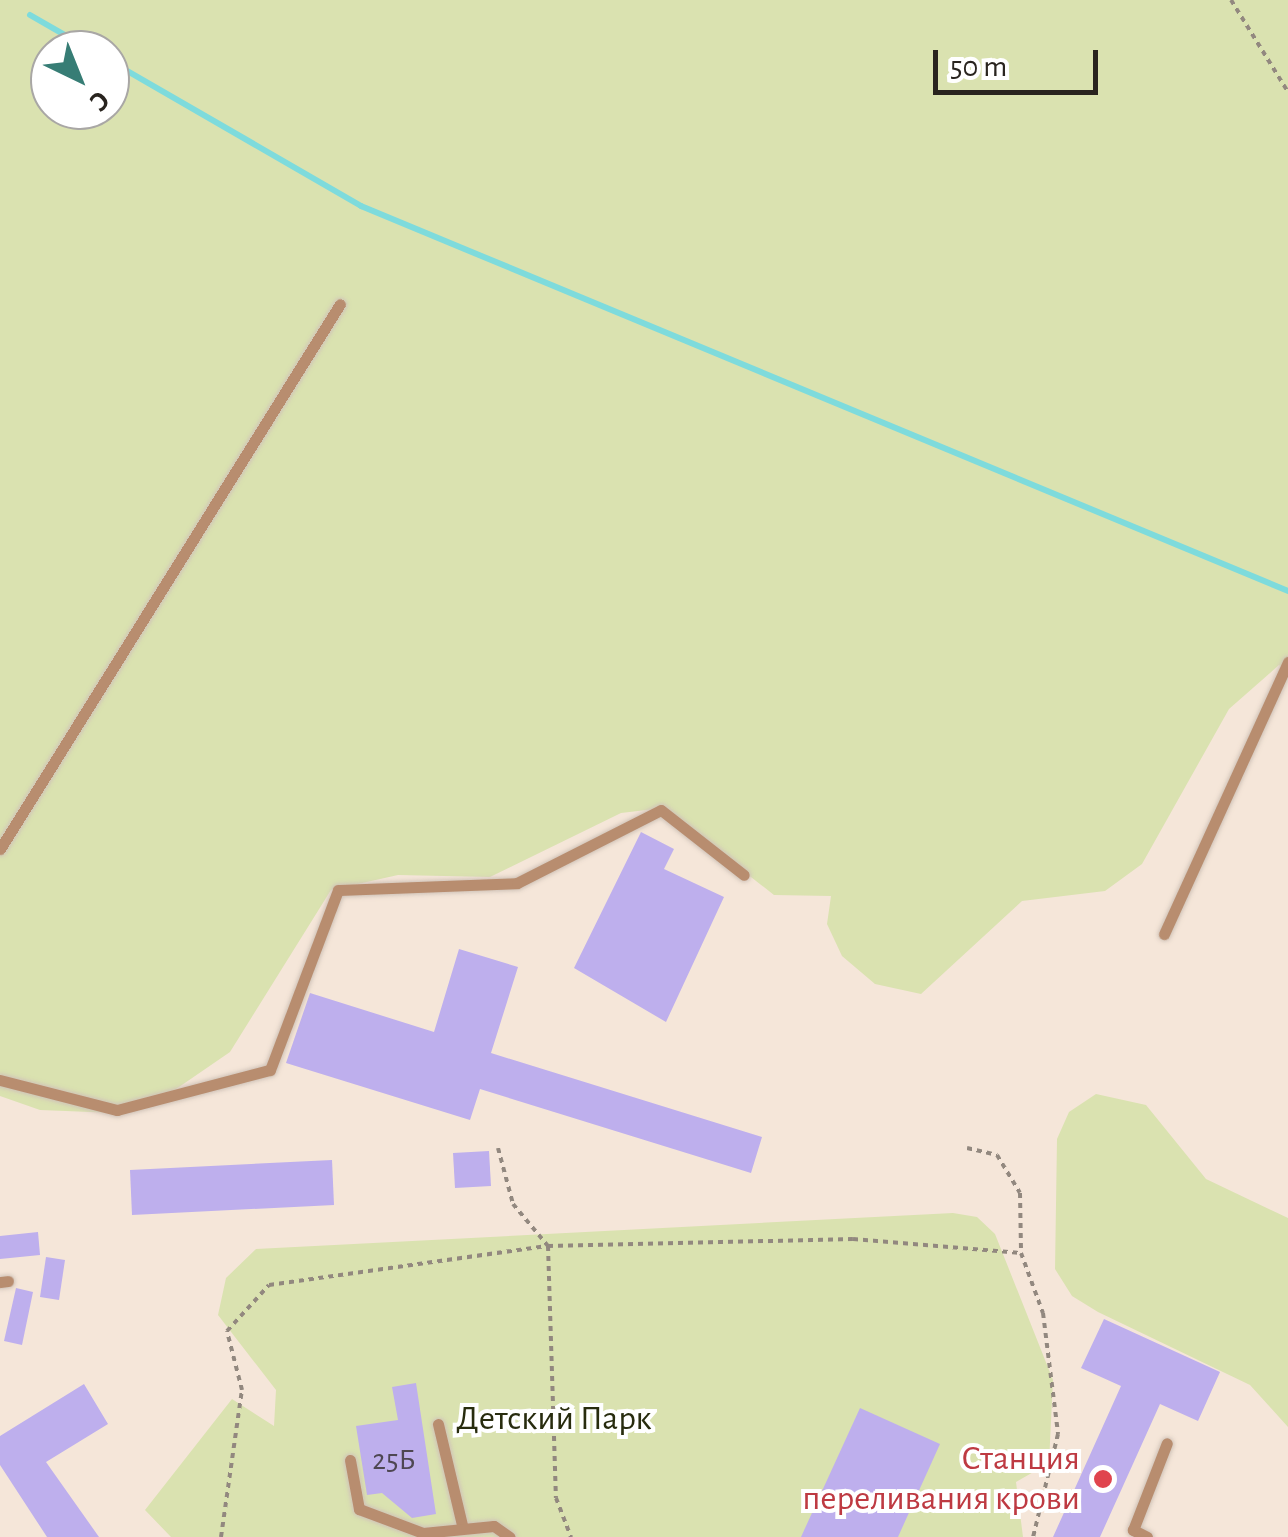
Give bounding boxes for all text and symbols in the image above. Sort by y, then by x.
north arrow [30,30,130,130]
scale bar [938,30,1103,92]
text: 50 m [950,52,1007,82]
text: С [84,85,114,116]
park label: Детский Парк [456,1398,652,1440]
place label: Станция переливания крови [802,1438,1080,1520]
house number: 25Б [372,1442,416,1478]
marker: Станция переливания крови [1090,1466,1116,1492]

